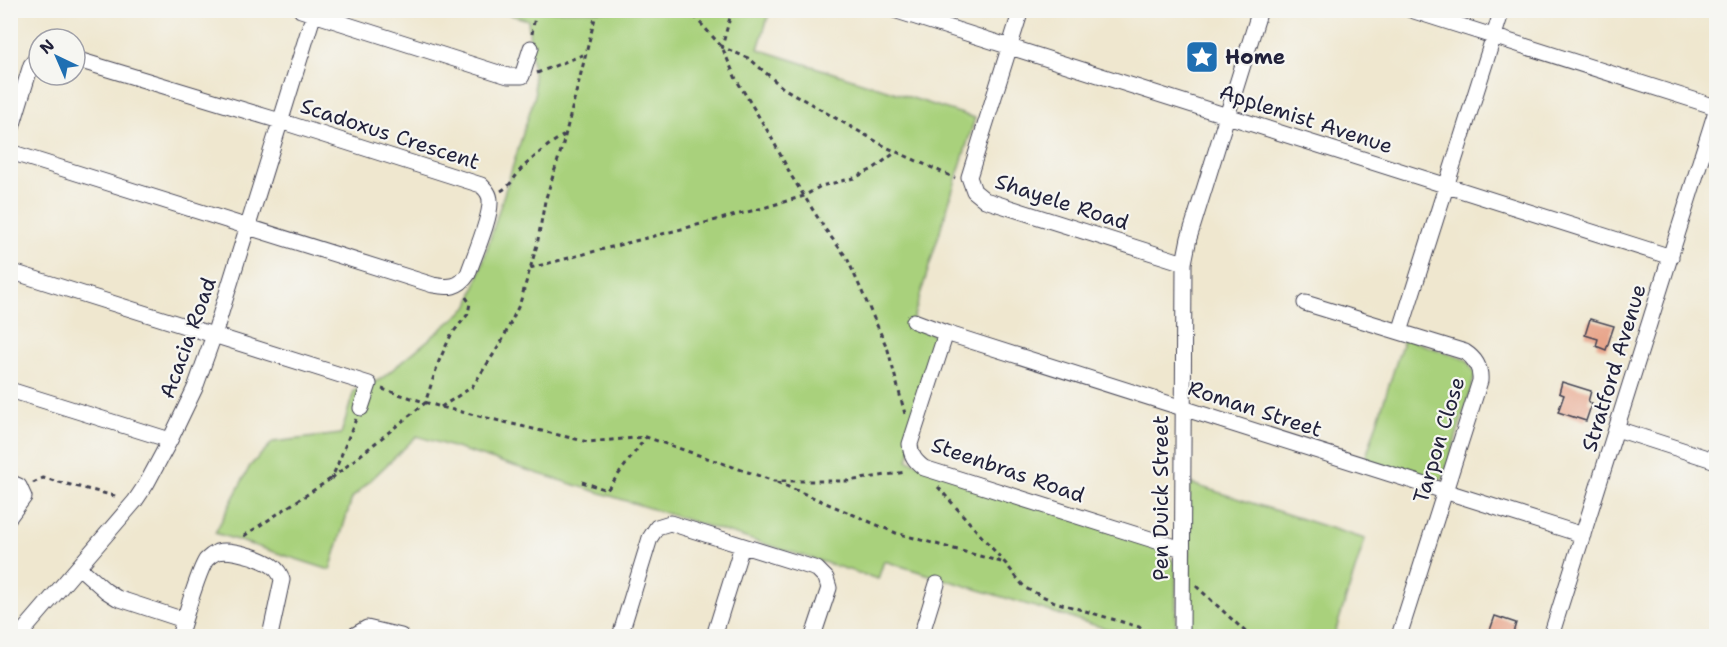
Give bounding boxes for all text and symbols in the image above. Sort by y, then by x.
north arrow [27,27,87,87]
text: N [35,35,59,59]
place icon: Home [1184,39,1220,75]
place label: Home [1225,43,1285,71]
street label: Applemist Avenue [1216,78,1396,160]
street label: Scadoxus Crescent [297,92,483,176]
street label: Shayele Road [992,167,1132,237]
street label: Acacia Road [153,274,223,402]
street label: Stratford Avenue [1575,281,1653,455]
street label: Roman Street [1184,374,1326,444]
street label: Tarpon Close [1407,374,1471,506]
street label: Pen Duick Street [1147,415,1175,581]
street label: Steenbras Road [928,431,1088,509]

